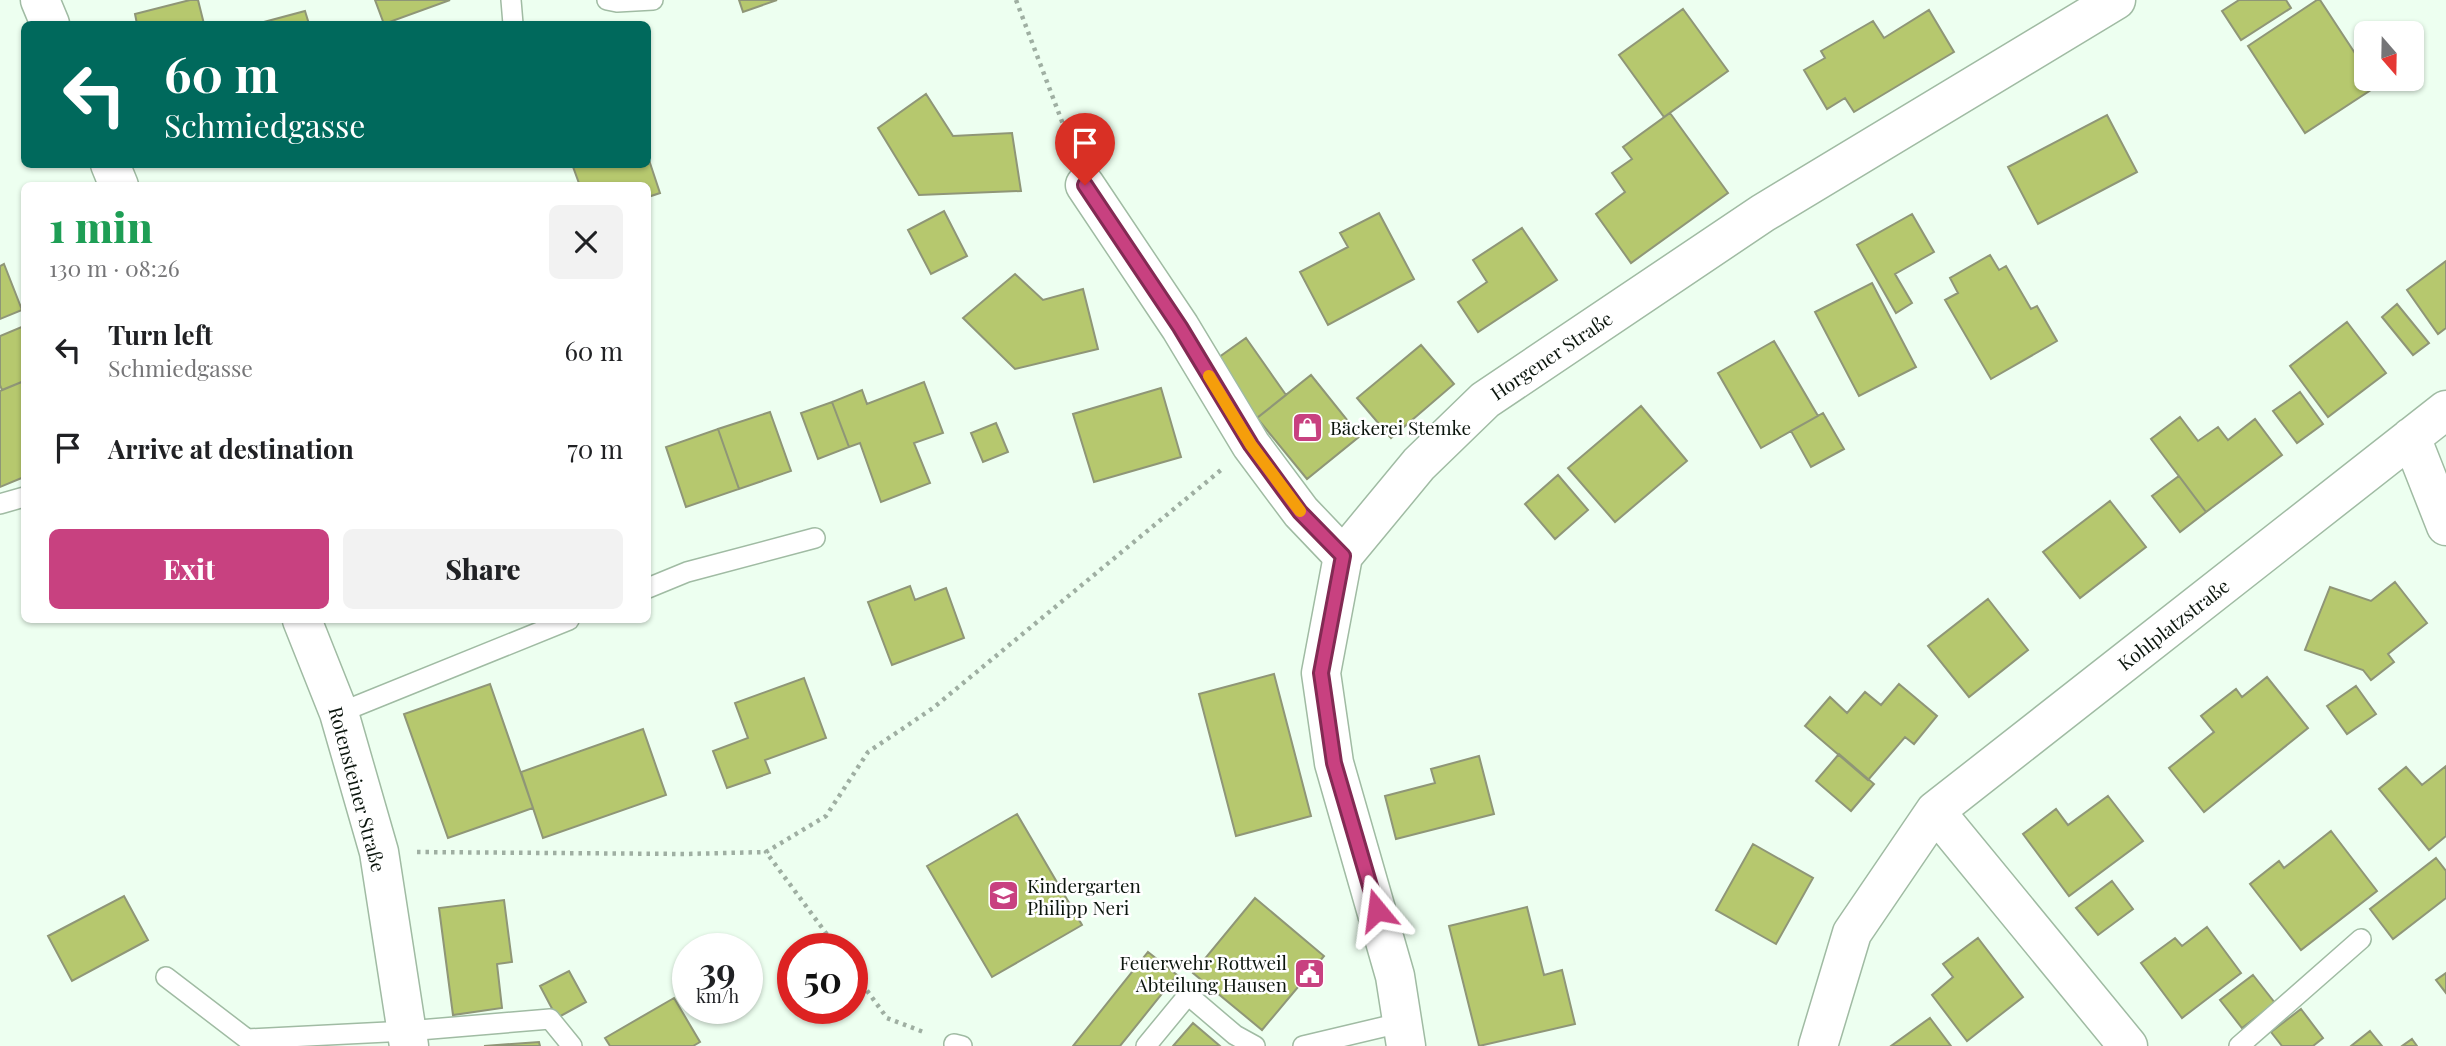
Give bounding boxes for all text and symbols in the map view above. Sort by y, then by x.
north arrow [2354,21,2424,91]
map controls [2354,21,2424,91]
text: 60 m [164,40,279,105]
icon: left [49,49,140,140]
text: Schmiedgasse [164,103,366,146]
pin [1055,113,1115,185]
icon: arrive [1066,124,1104,162]
text: 1 min [49,198,153,254]
button: close [549,205,623,279]
text: 130 m · 08:26 [49,252,180,283]
street label: Horgener Straße [1485,305,1617,405]
text: Turn left [108,317,213,352]
icon: left [49,331,87,369]
text: 60 m [564,333,623,368]
text: Schmiedgasse [108,352,253,383]
shop icon: Bäckerei Stemke [1290,410,1324,444]
place label: Bäckerei Stemke [1330,414,1471,440]
icon: arrive [49,429,87,467]
text: Arrive at destination [108,431,354,466]
text: 70 m [567,431,623,466]
button: Exit [49,529,329,609]
button: Share [343,529,623,609]
street label: Kohlplatzstraße [2112,572,2234,676]
street label: Rotensteiner Straße [323,703,393,875]
place label: Kindergarten Philipp Neri [1027,872,1142,920]
position arrow [1340,873,1414,947]
school or university icon: Kindergarten Philipp Neri [987,879,1021,913]
speed limit sign: 50 [777,933,868,1024]
text: 39 [699,946,736,993]
place label: Feuerwehr Rottweil Abteilung Hausen [1119,949,1288,997]
public building icon: Feuerwehr Rottweil Abteilung Hausen [1293,956,1327,990]
text: km/h [696,984,739,1008]

